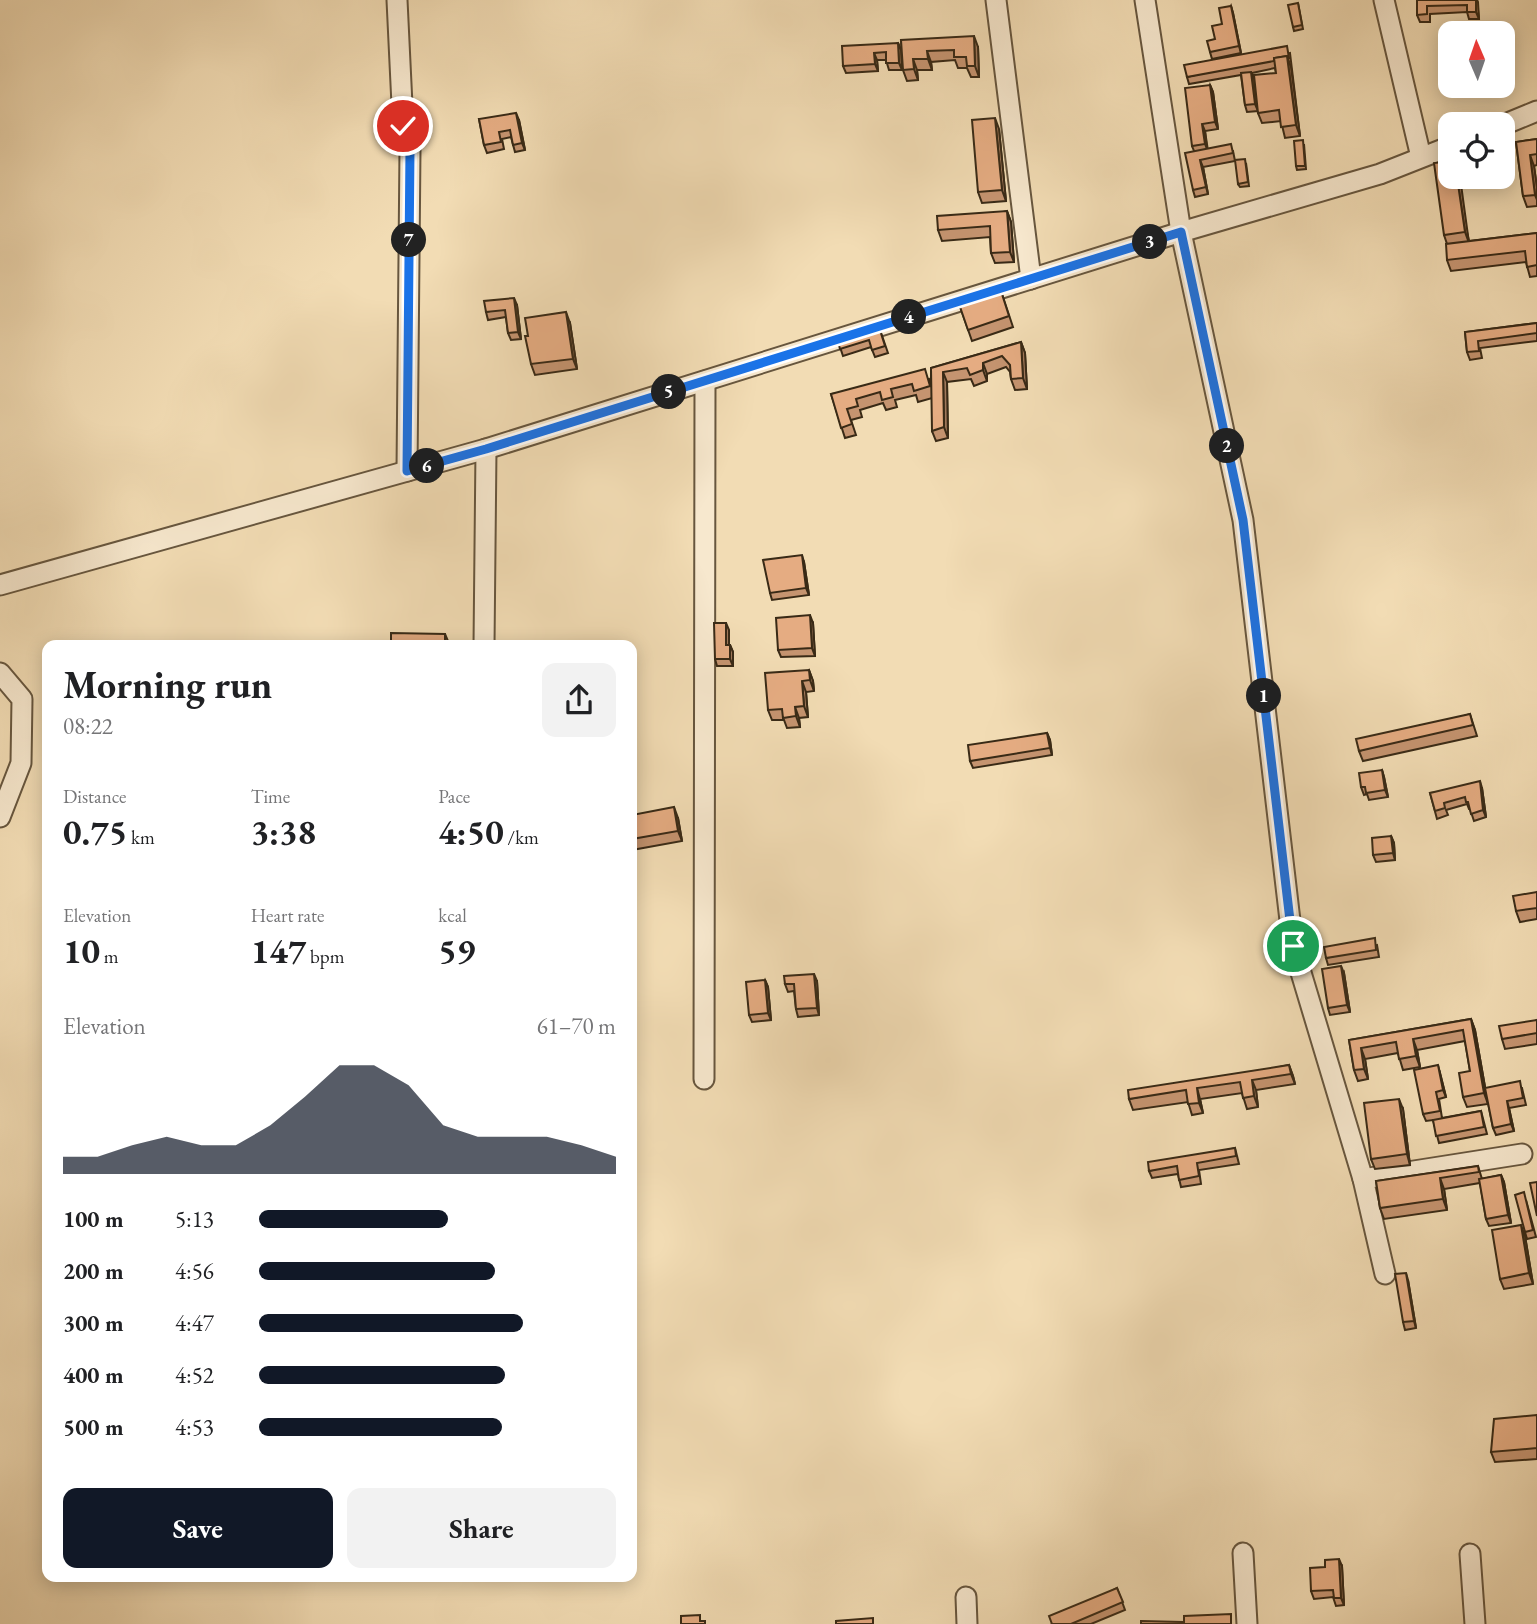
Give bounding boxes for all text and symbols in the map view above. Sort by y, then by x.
north arrow [1438,21,1516,98]
map controls [1438,21,1515,189]
pin [373,96,433,156]
icon: check [384,107,422,145]
button: locate [1438,112,1515,189]
pin: 7 [392,222,426,258]
pin: 3 [1132,224,1168,260]
text: 7 [403,227,414,252]
text: 3 [1144,229,1155,254]
pin: 4 [892,300,926,334]
text: 4 [903,304,914,329]
pin: 5 [652,374,686,410]
text: 5 [663,379,674,404]
pin: 2 [1210,428,1244,464]
text: 2 [1221,433,1232,458]
pin: 6 [410,448,444,484]
text: 6 [421,453,432,478]
text: Morning run [63,660,272,709]
button: share [542,663,616,737]
pin: 1 [1246,678,1282,714]
text: 1 [1258,683,1269,708]
text: 08:22 [63,711,113,741]
text: Distance [63,784,126,809]
text: Time [251,784,290,809]
text: Pace [438,784,470,809]
text: 0.75 [63,809,127,854]
text: 3:38 [251,809,316,854]
text: 4:50 [438,809,504,854]
text: km [127,825,155,850]
text: /km [504,825,539,850]
text: Elevation [63,903,131,928]
text: Heart rate [251,903,324,928]
text: kcal [438,903,467,928]
pin [1263,916,1323,976]
icon: arrive [1274,927,1312,965]
text: 10 [63,928,100,973]
text: 147 [251,928,306,973]
text: 59 [438,928,475,973]
text: m [100,944,119,969]
text: bpm [306,944,344,969]
text: Elevation [63,1011,146,1041]
text: 61–70 m [537,1011,616,1041]
text: 100 m [63,1204,124,1234]
text: 5:13 [175,1204,214,1234]
text: 200 m [63,1256,124,1286]
text: 4:56 [175,1256,214,1286]
text: 300 m [63,1308,124,1338]
text: 4:47 [175,1308,214,1338]
text: 400 m [63,1360,124,1390]
text: 4:52 [175,1360,214,1390]
text: 500 m [63,1412,124,1442]
text: 4:53 [175,1412,214,1442]
button: Save [63,1488,333,1568]
button: Share [347,1488,616,1568]

